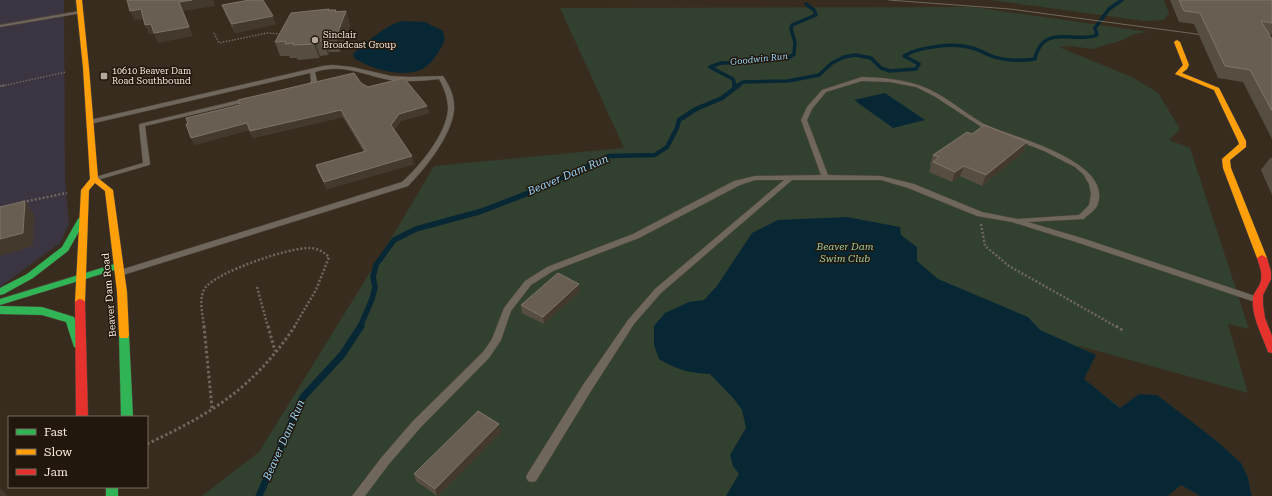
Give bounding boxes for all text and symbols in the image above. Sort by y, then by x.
place label: Sinclair Broadcast Group [323,30,396,50]
marker: Sinclair Broadcast Group [310,35,320,45]
water label: Goodwin Run [730,51,789,67]
place label: 10610 Beaver Dam Road Southbound [112,66,191,86]
marker: 10610 Beaver Dam Road Southbound [99,71,109,81]
water label: Beaver Dam Run [525,152,611,198]
park label: Beaver Dam Swim Club [815,241,874,264]
street label: Beaver Dam Road [100,252,118,338]
water label: Beaver Dam Run [260,398,308,483]
legend [8,416,148,488]
text: Fast [44,425,68,439]
text: Slow [44,445,72,459]
text: Jam [44,465,68,479]

